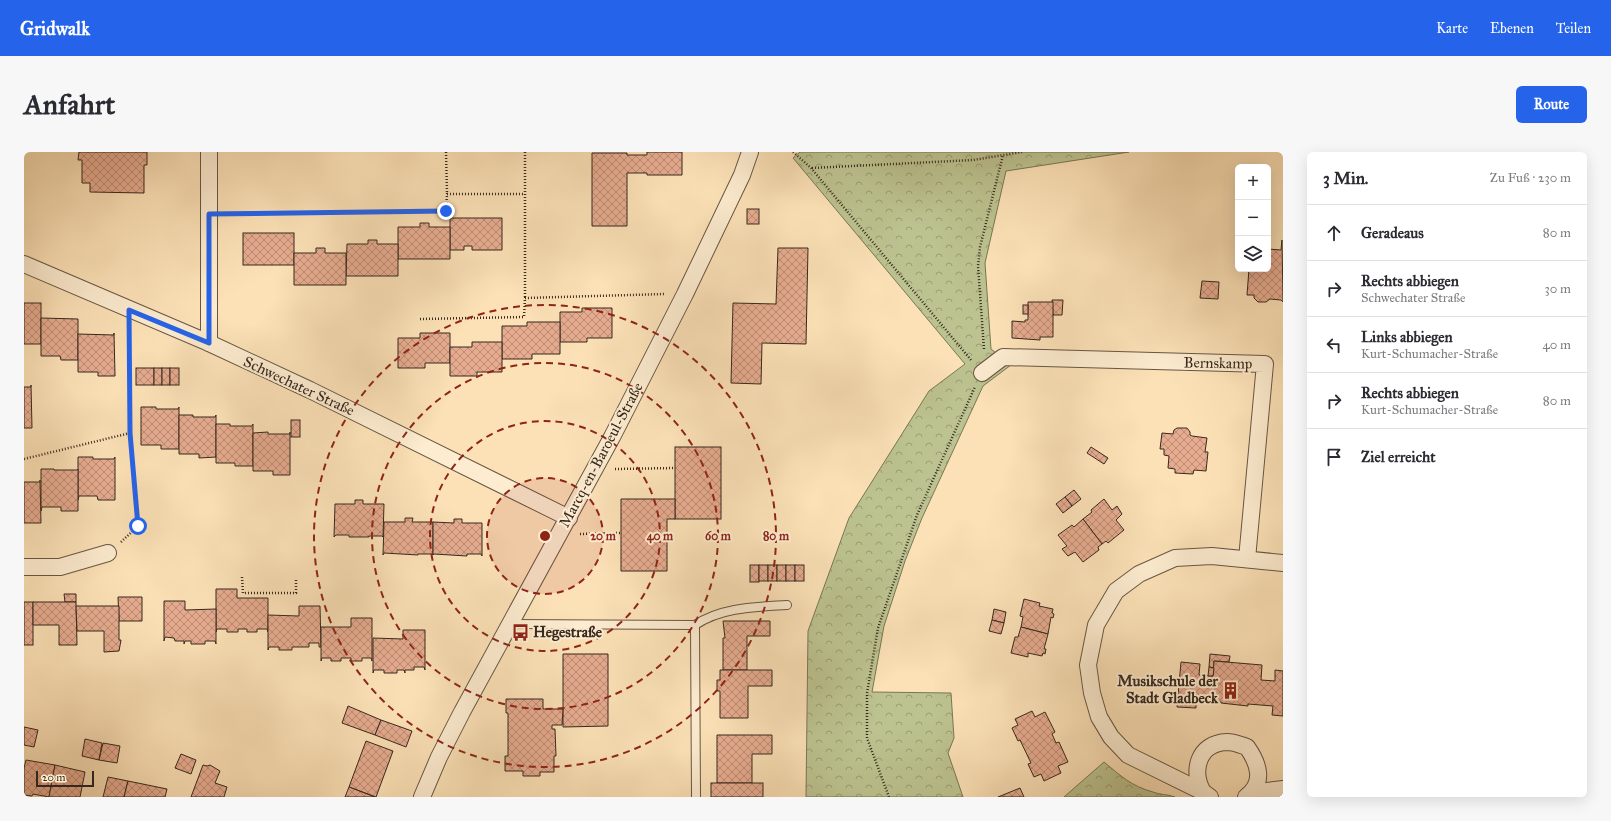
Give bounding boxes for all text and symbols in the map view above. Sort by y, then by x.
text: Gridwalk [20,17,90,40]
text: Karte [1436,20,1468,37]
text: Ebenen [1490,20,1534,37]
text: Teilen [1556,20,1591,37]
button: Route [1516,86,1587,123]
text: Anfahrt [24,87,115,122]
map controls [1235,164,1271,272]
button: + [1235,164,1271,200]
text: 3 Min. [1323,168,1368,189]
text: Zu Fuß · 230 m [1490,170,1571,186]
button: − [1235,200,1271,236]
route end [437,202,455,220]
icon: ahead [1323,222,1345,244]
text: Geradeaus [1361,224,1424,242]
text: 80 m [1543,225,1571,241]
button: layers [1235,236,1271,272]
text: Rechts abbiegen [1361,272,1459,290]
icon: right [1323,278,1345,300]
text: 30 m [1545,281,1571,297]
text: Schwechater Straße [1361,290,1465,306]
text: Links abbiegen [1361,328,1453,346]
icon: left [1323,334,1345,356]
text: 40 m [1542,337,1571,353]
text: Kurt-Schumacher-Straße [1361,346,1498,362]
street label: Schwechater Straße [241,352,357,420]
street label: Bernskamp [1183,353,1253,373]
street label: Marcq-en-Baroeul-Straße [555,380,648,531]
text: Rechts abbiegen [1361,384,1459,402]
icon: right [1323,390,1345,412]
text: 80 m [1543,393,1571,409]
text: Kurt-Schumacher-Straße [1361,402,1498,418]
icon: arrive [1323,446,1345,468]
text: Ziel erreicht [1361,448,1436,466]
route start [129,517,147,535]
centre of rings [538,529,552,543]
text: 20 m [590,529,617,543]
text: 40 m [647,529,674,544]
text: 60 m [705,529,732,543]
text: 80 m [763,529,790,543]
bus stop icon: Hegestraße [510,622,530,642]
place label: Hegestraße [533,623,603,642]
place label: Musikschule der Stadt Gladbeck [1117,672,1219,707]
building icon: Musikschule der Stadt Gladbeck [1221,680,1241,700]
scale bar [36,769,94,788]
text: 20 m [42,771,65,784]

